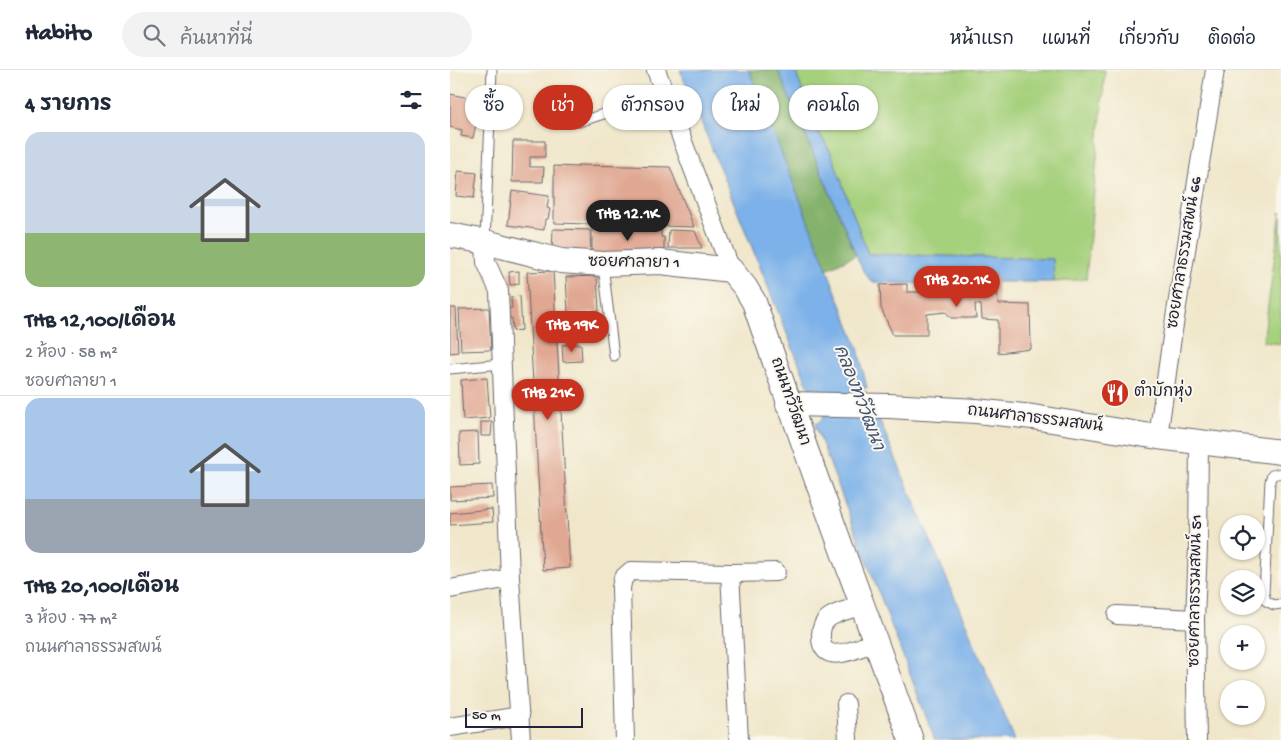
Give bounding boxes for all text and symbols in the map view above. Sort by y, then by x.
search box [122,12,472,57]
text: Habito [25,20,92,49]
icon: search [140,21,168,49]
text: ค้นหาที่นี่ [180,29,252,52]
text: หน้าแรก [950,30,1014,51]
text: แผนที่ [1042,30,1090,51]
text: เกี่ยวกับ [1118,30,1180,51]
text: ติดต่อ [1208,30,1256,51]
chip: ซื้อ [465,85,523,130]
chip: เช่า [533,85,593,130]
chip: ตัวกรอง [603,85,702,130]
chip: ใหม่ [712,85,779,130]
chip: คอนโด [789,85,878,130]
icon: filters [397,86,425,114]
text: 4 รายการ [25,94,112,119]
icon: home [180,165,270,255]
street label: ซอยศาลาธรรมสพน์ 66 [1160,174,1208,331]
pin: THB 12.1K [571,200,685,242]
text: THB 12.1K [597,206,659,225]
street label: ซอยศาลายา 1 [588,254,680,274]
pin: THB 20.1K [900,266,1014,308]
text: THB 20.1K [925,272,989,291]
text: THB 12,100/เดือน [25,310,176,335]
pin: THB 19K [526,310,618,353]
text: THB 19K [547,317,597,336]
water label: คลองทวีวัฒนา [828,341,891,455]
text: 2 ห้อง · 58 m² [25,345,117,364]
street label: ถนนทวีวัฒนา [765,354,817,449]
text: ซอยศาลายา 1 [25,374,117,393]
pin: THB 21K [502,378,594,421]
restaurant icon: ตำบักหุ่ง [1100,378,1130,408]
place label: ตำบักหุ่ง [1134,379,1193,403]
text: THB 21K [523,385,573,404]
street label: ถนนศาลาธรรมสพน์ [966,397,1105,438]
icon: home [180,430,270,520]
street label: ซอยศาลาธรรมสพน์ 51 [1181,514,1208,668]
map controls [1220,515,1265,725]
button: locate [1220,515,1265,560]
button: layers [1220,570,1265,615]
text: THB 20,100/เดือน [25,576,179,601]
text: 3 ห้อง · 77 m² [25,611,117,630]
button: + [1220,625,1265,670]
text: ถนนศาลาธรรมสพน์ [25,640,162,659]
button: − [1220,680,1265,725]
scale bar [465,705,582,728]
text: 50 m [472,708,501,725]

